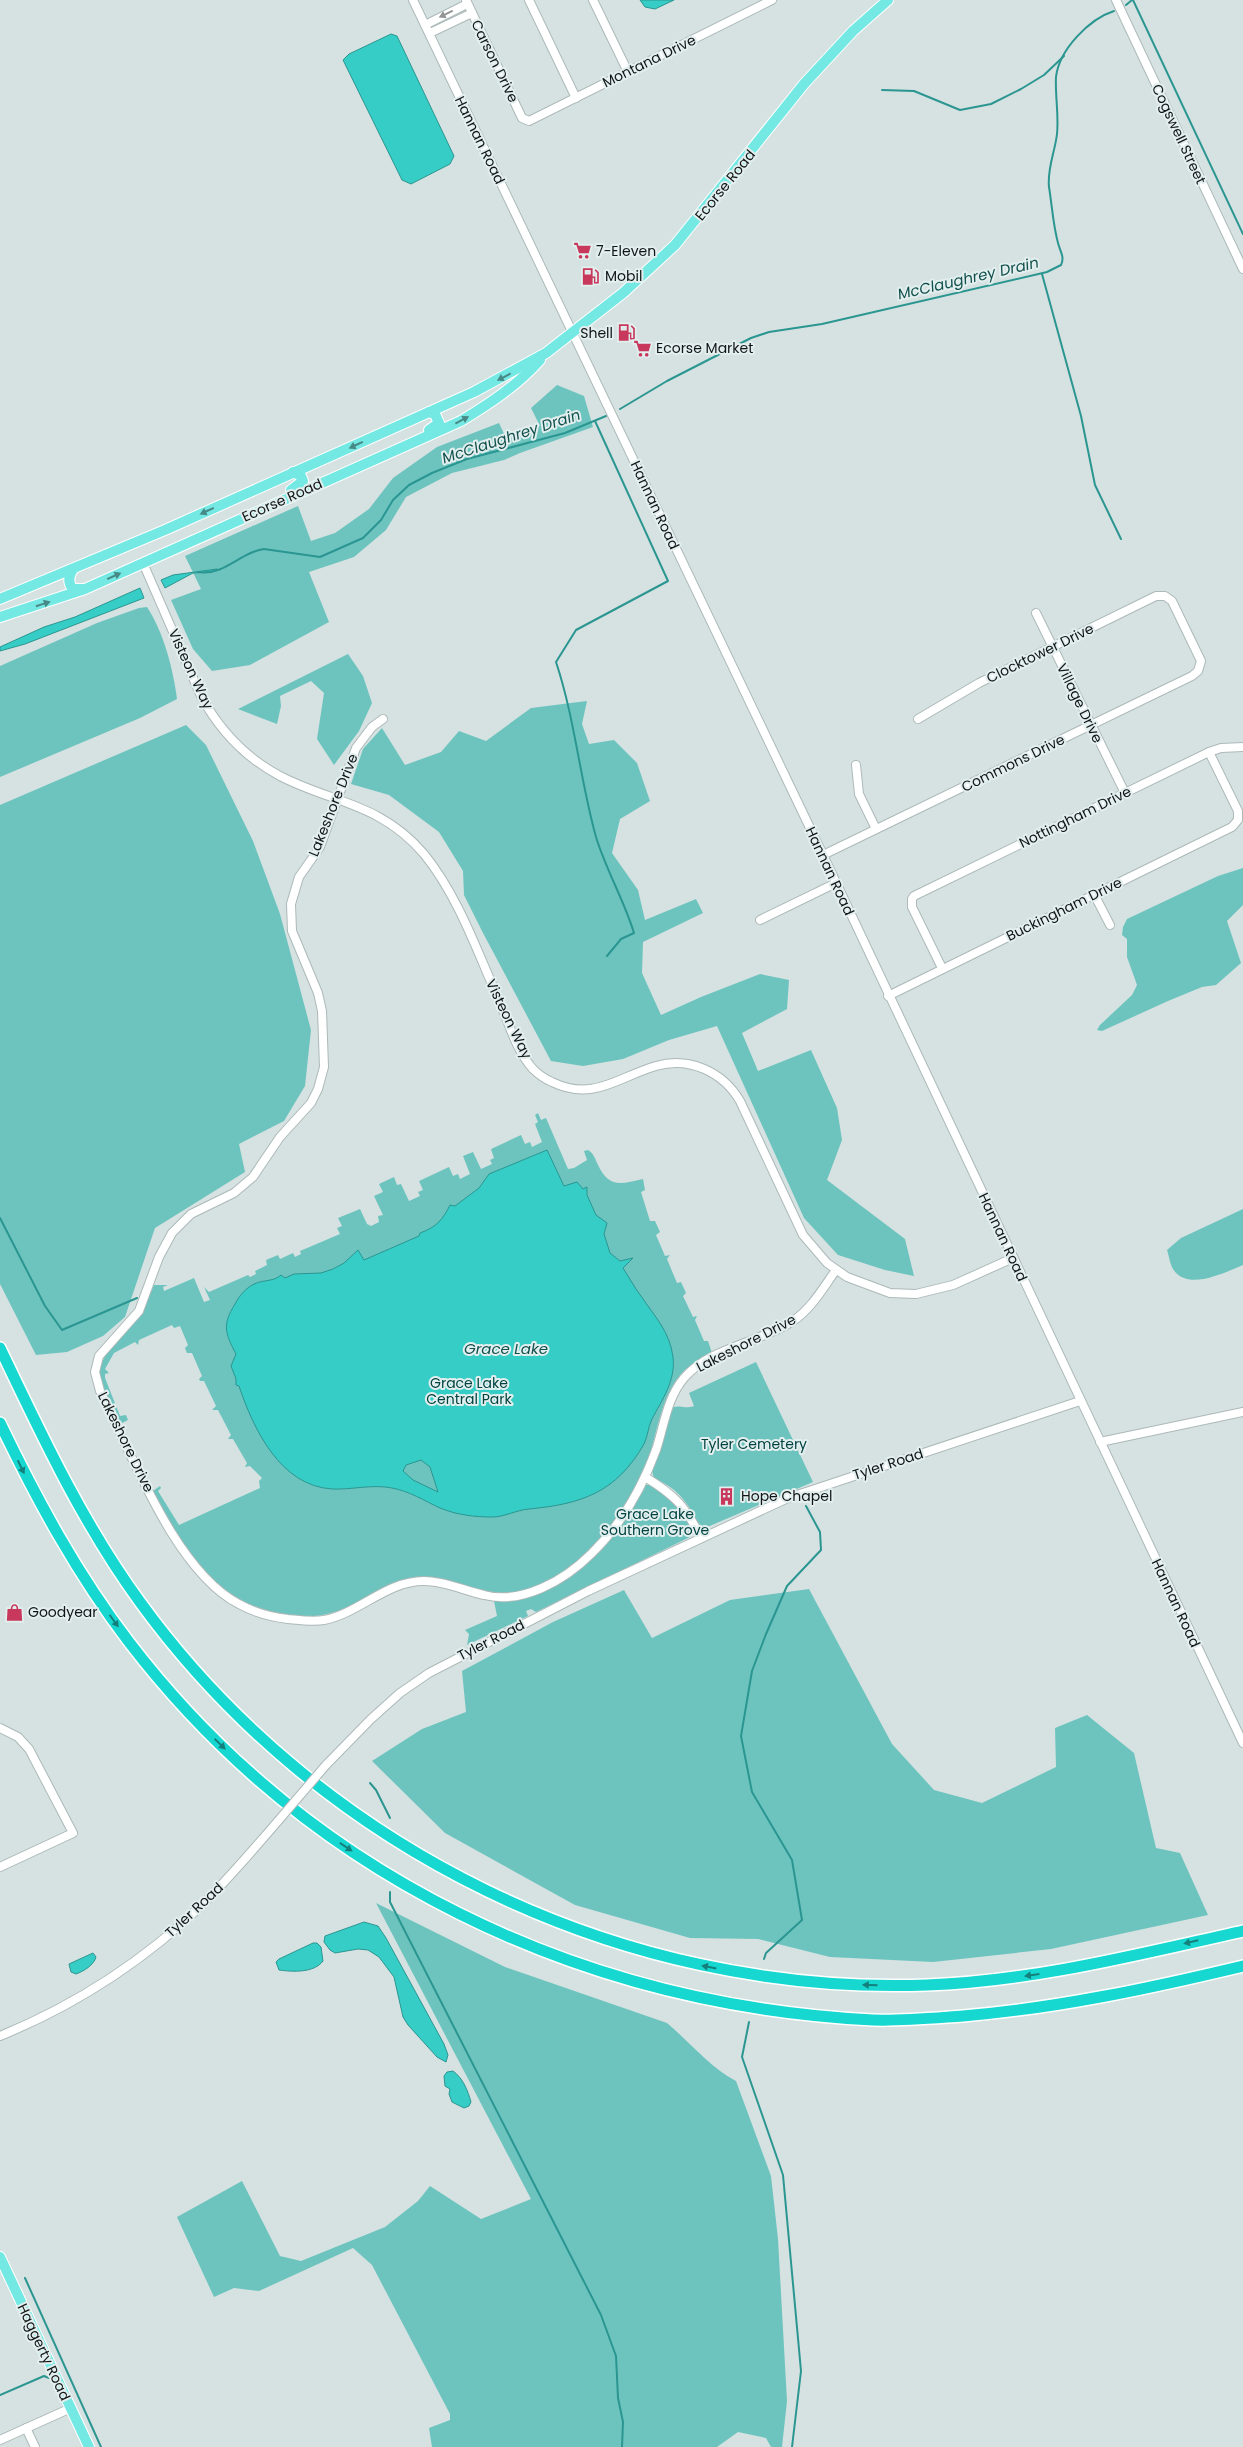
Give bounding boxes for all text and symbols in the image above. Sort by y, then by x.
one-way arrow [439,10,453,18]
street label: Carson Drive [466,16,524,106]
street label: Montana Drive [599,30,699,92]
street label: Cogswell Street [1147,81,1211,187]
street label: Hannan Road [450,93,510,187]
street label: Ecorse Road [690,145,760,225]
supermarket icon: 7-Eleven [572,241,592,261]
place label: 7-Eleven [596,241,656,261]
water label: McClaughrey Drain [895,252,1041,304]
fuel station icon: Mobil [581,266,601,286]
place label: Mobil [605,266,642,286]
place label: Shell [580,323,613,343]
fuel station icon: Shell [617,323,637,343]
supermarket icon: Ecorse Market [632,338,652,358]
place label: Ecorse Market [656,338,753,358]
one-way arrow [496,373,511,381]
water label: McClaughrey Drain [439,404,583,468]
one-way arrow [454,416,469,424]
one-way arrow [349,441,363,449]
street label: Hannan Road [626,457,684,553]
street label: Ecorse Road [239,473,325,527]
one-way arrow [200,507,214,515]
one-way arrow [107,572,121,580]
one-way arrow [35,600,50,608]
street label: Clocktower Drive [983,618,1097,688]
street label: Visteon Way [164,625,218,713]
street label: Village Drive [1052,660,1108,746]
street label: Commons Drive [958,729,1068,797]
street label: Lakeshore Drive [303,750,363,859]
street label: Nottingham Drive [1016,781,1135,853]
street label: Hannan Road [801,823,859,919]
street label: Buckingham Drive [1003,872,1126,946]
street label: Visteon Way [481,976,537,1062]
street label: Hannan Road [974,1189,1032,1285]
street label: Lakeshore Drive [693,1309,800,1377]
water label: Grace Lake [464,1338,548,1359]
park label: Grace Lake Central Park [426,1373,512,1409]
street label: Lakeshore Drive [93,1388,159,1496]
park label: Tyler Cemetery [701,1434,807,1454]
street label: Tyler Road [850,1443,926,1485]
one-way arrow [17,1460,25,1474]
building icon: Hope Chapel [717,1486,737,1506]
place label: Hope Chapel [741,1486,832,1506]
park label: Grace Lake Southern Grove [601,1504,710,1540]
street label: Hannan Road [1147,1555,1205,1651]
shop icon: Goodyear [4,1602,24,1622]
place label: Goodyear [28,1602,98,1622]
one-way arrow [109,1614,119,1628]
street label: Tyler Road [454,1615,528,1665]
one-way arrow [214,1738,226,1750]
one-way arrow [339,1842,352,1852]
street label: Tyler Road [161,1878,227,1942]
one-way arrow [1183,1938,1198,1946]
one-way arrow [700,1962,716,1970]
one-way arrow [1023,1971,1039,1979]
one-way arrow [862,1981,878,1989]
street label: Haggerty Road [13,2300,75,2404]

